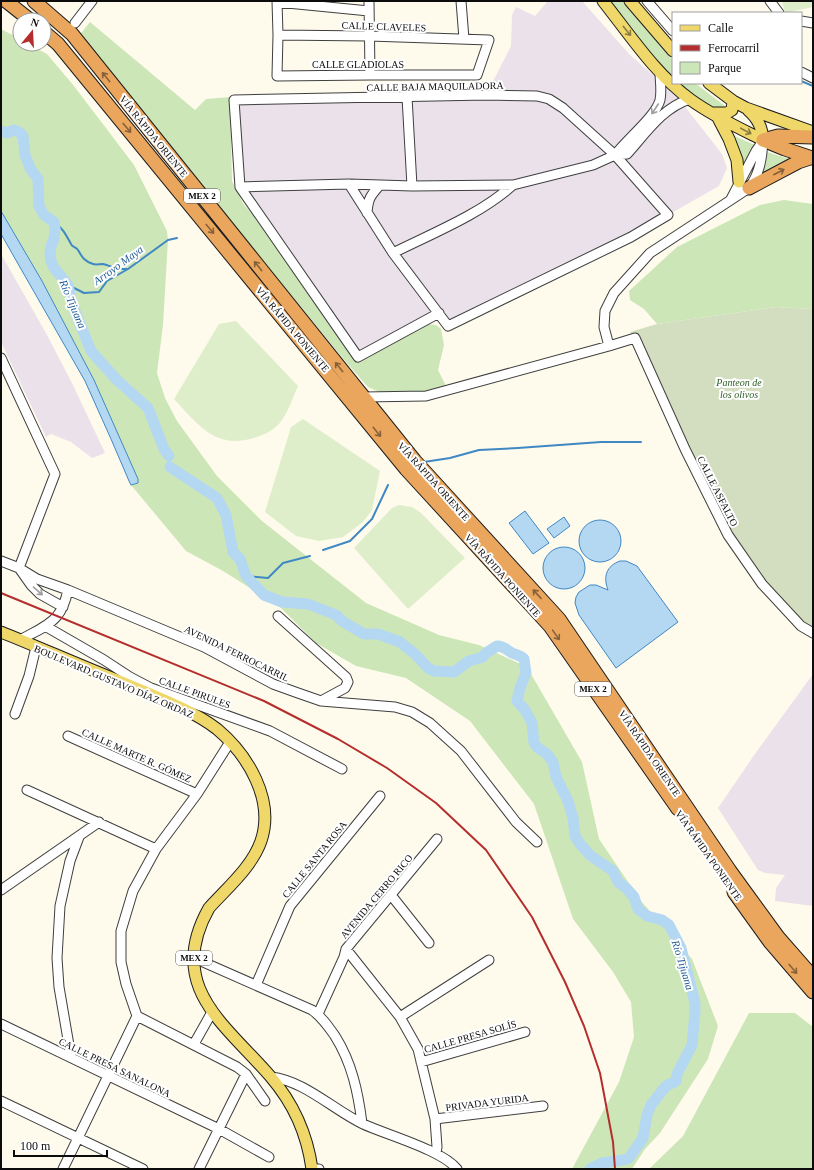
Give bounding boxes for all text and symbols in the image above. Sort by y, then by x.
north arrow [12,12,52,52]
legend [672,12,802,84]
text: N [29,16,41,29]
street label: CALLE CLAVELES [342,20,426,33]
text: Calle [708,21,733,35]
one-way arrow [623,26,631,37]
text: Ferrocarril [708,41,760,55]
street label: CALLE GLADIOLAS [312,59,404,70]
text: Parque [708,61,741,75]
one-way arrow [102,71,111,82]
street label: CALLE BAJA MAQUILADORA [366,80,504,93]
street label: VÍA RÁPIDA ORIENTE [117,93,190,179]
one-way arrow [650,104,659,115]
one-way arrow [123,123,132,134]
one-way arrow [740,128,752,136]
one-way arrow [773,168,785,176]
road number: MEX 2 [184,189,220,203]
one-way arrow [205,223,214,234]
water label: Arroyo Maya [90,243,146,288]
one-way arrow [254,260,262,271]
water label: Río Tijuana [57,277,89,331]
street label: VÍA RÁPIDA PONIENTE [254,285,331,374]
one-way arrow [335,361,344,372]
park label: Panteon de los olivos [715,377,762,400]
one-way arrow [373,427,382,438]
street label: VÍA RÁPIDA ORIENTE [396,440,472,523]
street label: CALLE ASFALTO [695,454,740,528]
street label: VÍA RÁPIDA PONIENTE [462,532,543,619]
one-way arrow [33,587,43,596]
one-way arrow [532,589,541,599]
street label: AVENIDA FERROCARRIL [183,623,291,684]
one-way arrow [552,629,560,640]
street label: BOULEVARD GUSTAVO DÍAZ ORDAZ [33,643,195,720]
street label: CALLE PIRULES [158,674,232,711]
road number: MEX 2 [575,682,611,696]
street label: VÍA RÁPIDA ORIENTE [617,708,683,799]
street label: CALLE MARTE R. GÓMEZ [80,726,193,785]
street label: VÍA RÁPIDA PONIENTE [673,808,744,903]
street label: CALLE SANTA ROSA [280,818,349,900]
street label: AVENIDA CERRO RICO [338,852,415,940]
water label: Río Tijuana [669,938,696,992]
road number: MEX 2 [176,951,212,965]
one-way arrow [789,964,798,974]
street label: CALLE PRESA SOLÍS [423,1018,518,1055]
street label: CALLE PRESA SANALONA [57,1036,173,1100]
street label: PRIVADA YURIDA [445,1092,530,1113]
scale bar [14,1132,107,1158]
text: 100 m [20,1139,51,1153]

